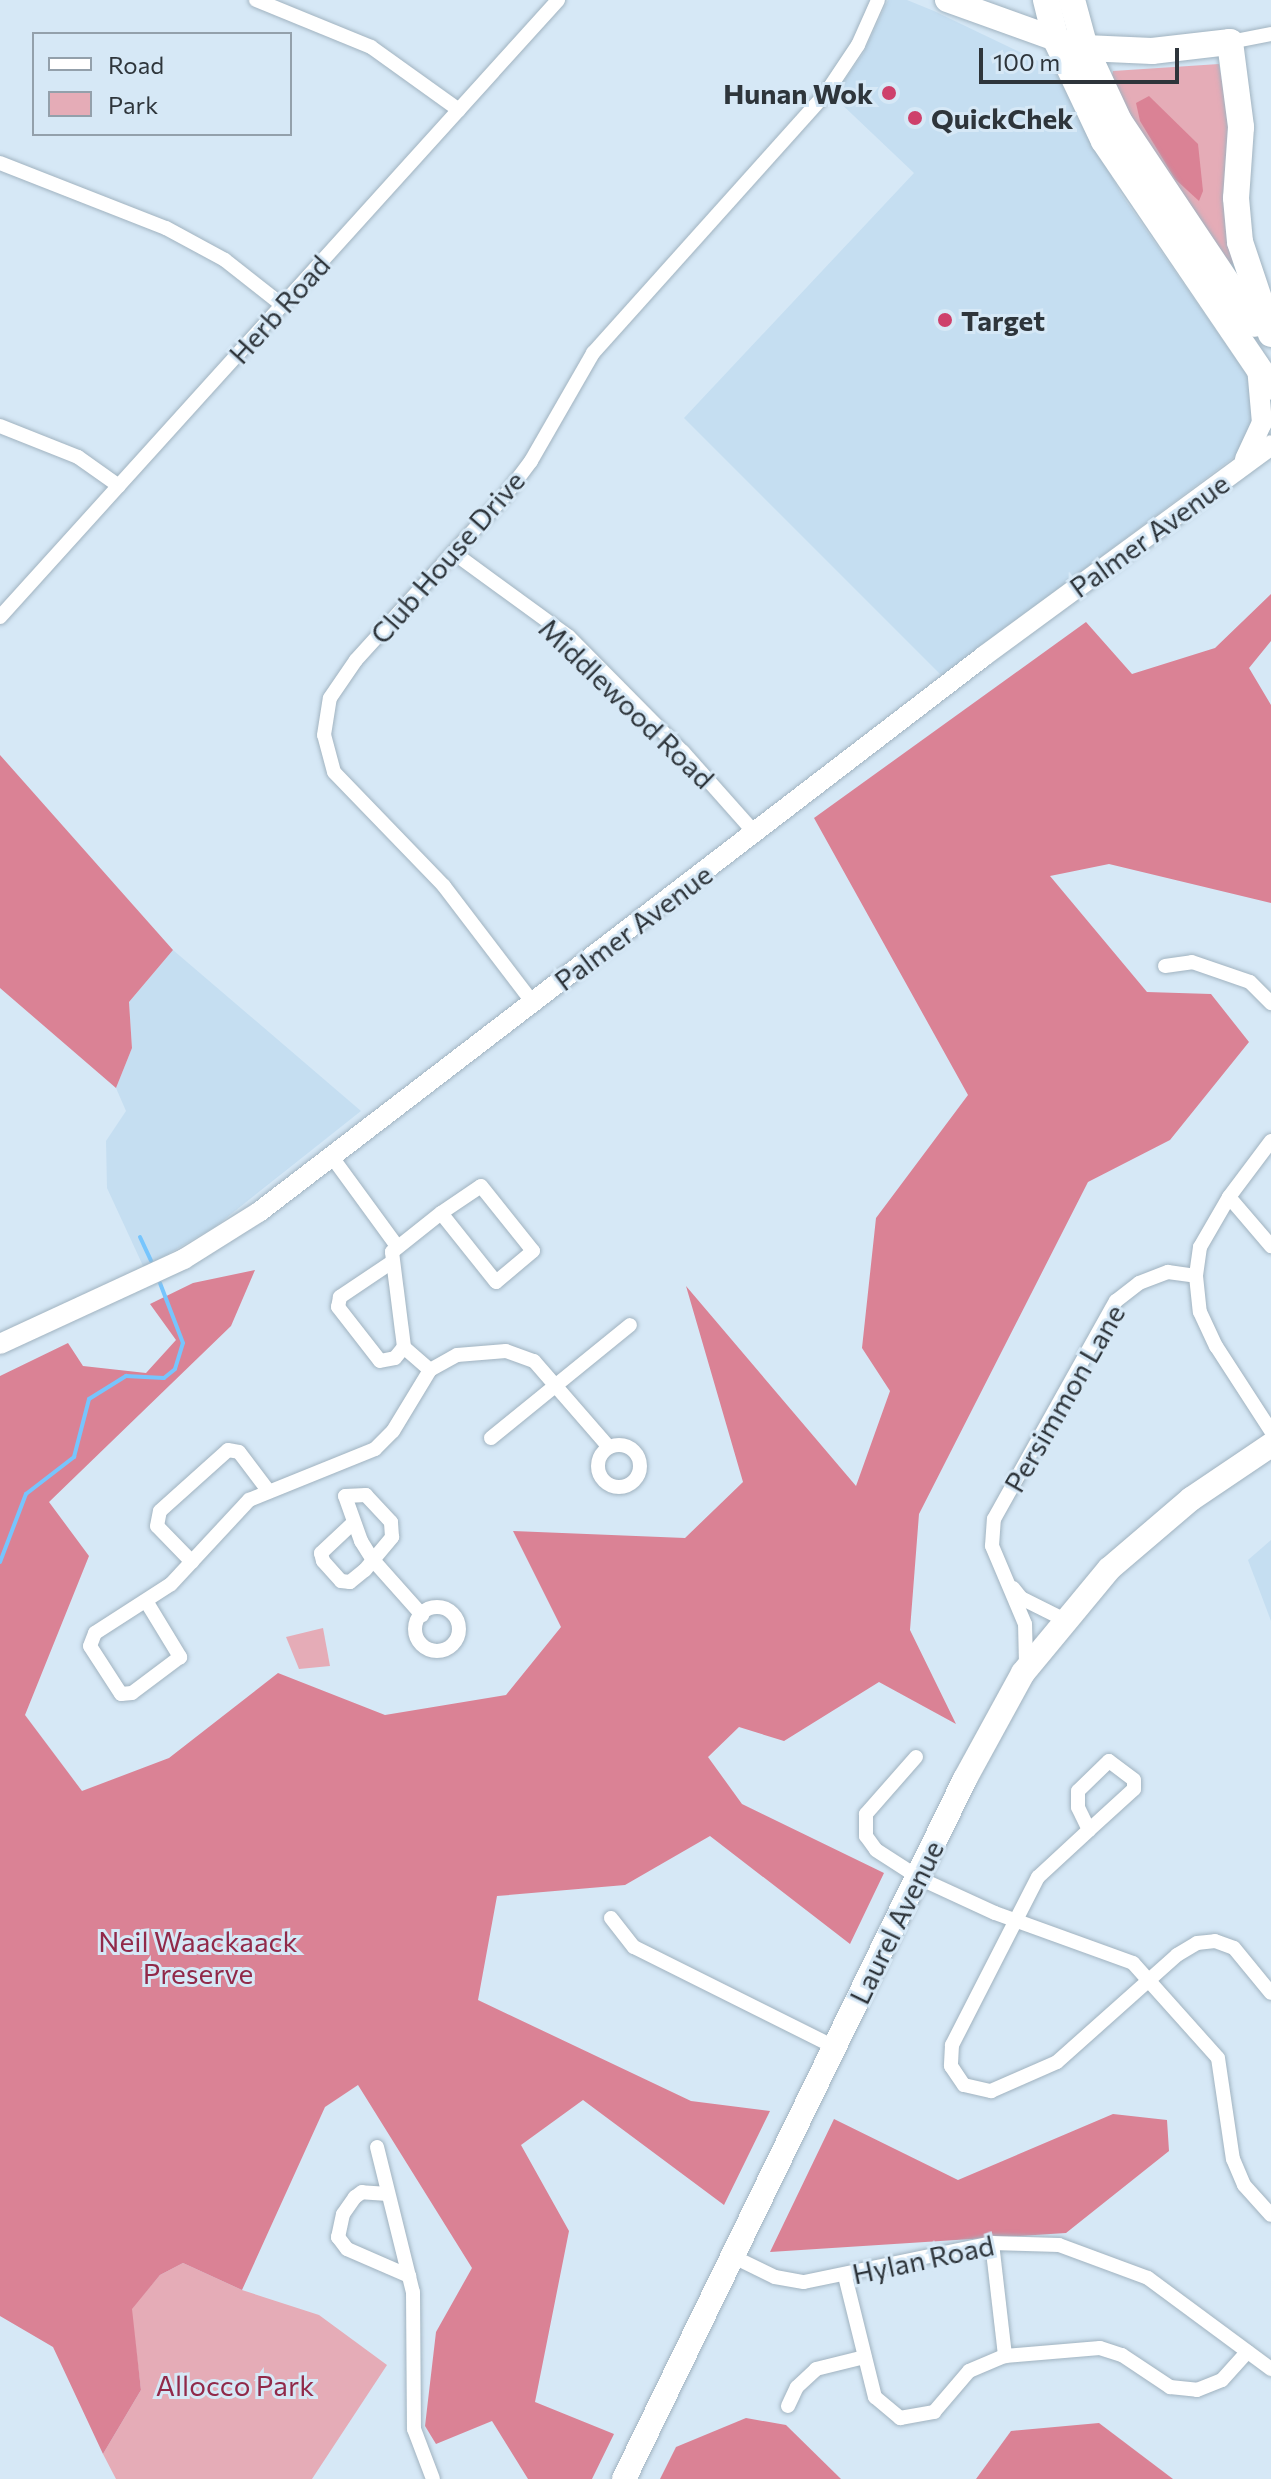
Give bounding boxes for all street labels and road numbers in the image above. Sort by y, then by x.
street label: Herb Road [222,248,336,370]
street label: Club House Drive [363,464,531,650]
street label: Palmer Avenue [1063,466,1235,604]
street label: Middlewood Road [533,611,721,795]
street label: Palmer Avenue [548,857,718,997]
street label: Persimmon Lane [997,1298,1131,1498]
street label: Laurel Avenue [842,1835,950,2009]
street label: Hylan Road [849,2228,997,2290]

